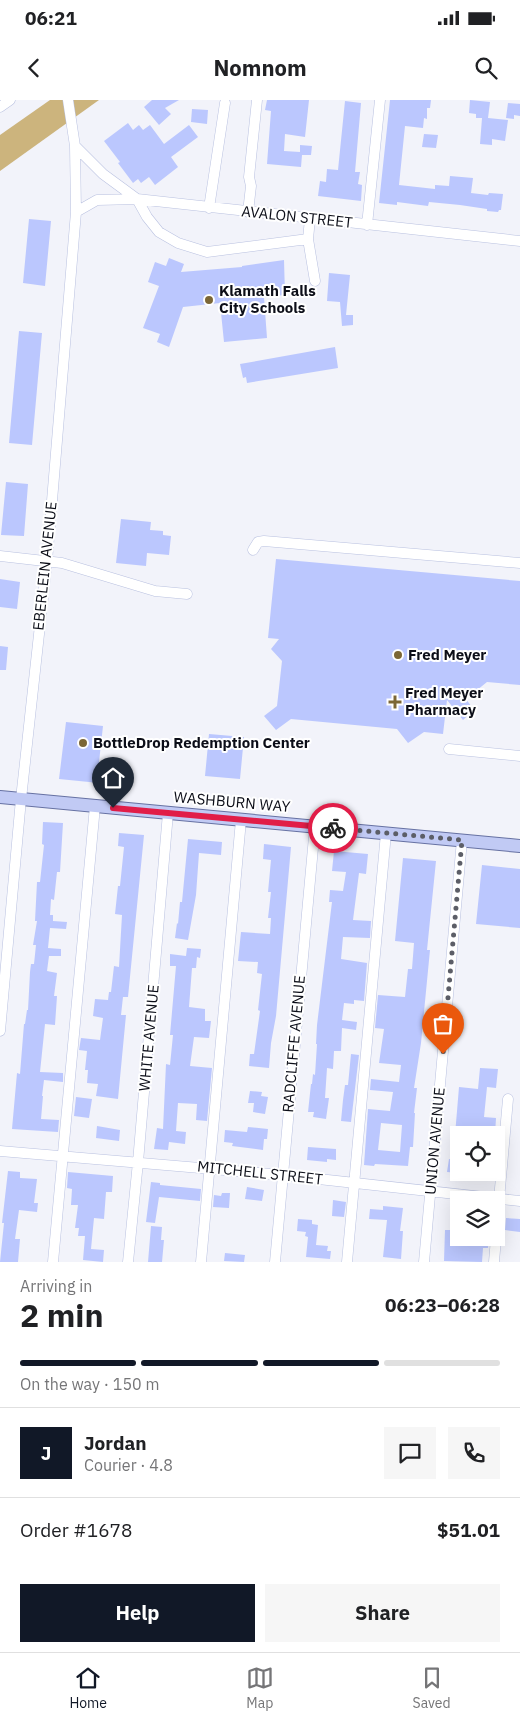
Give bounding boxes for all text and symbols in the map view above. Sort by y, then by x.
text: 06:21 [25,6,77,30]
text: Nomnom [213,53,307,82]
icon: back [20,54,48,82]
icon: search [472,54,500,82]
street label: AVALON STREET [240,201,354,232]
place label: Klamath Falls City Schools [219,281,316,317]
marker: Klamath Falls City Schools [203,294,215,306]
street label: EBERLEIN AVENUE [28,500,61,631]
place label: Fred Meyer [408,645,486,664]
marker: Fred Meyer [392,649,404,661]
place label: Fred Meyer Pharmacy [405,683,483,719]
marker: Fred Meyer Pharmacy [389,696,401,708]
place label: BottleDrop Redemption Center [93,733,310,752]
marker: BottleDrop Redemption Center [77,737,89,749]
pin [92,757,134,808]
icon: home [99,764,127,792]
street label: WASHBURN WAY [173,787,291,816]
courier [308,803,358,853]
icon: bike [319,814,347,842]
street label: RADCLIFFE AVENUE [278,975,309,1113]
street label: WHITE AVENUE [134,984,163,1092]
pin [422,1003,464,1054]
icon: bag [429,1010,457,1038]
street label: UNION AVENUE [420,1086,449,1196]
map controls [450,1126,505,1246]
button: locate [450,1126,505,1181]
street label: MITCHELL STREET [196,1156,324,1189]
button: layers [450,1191,505,1246]
text: Arriving in [20,1276,92,1296]
text: 06:23–06:28 [385,1293,500,1317]
text: 2 min [20,1294,104,1336]
text: On the way · 150 m [20,1374,159,1394]
button: chat [384,1427,436,1479]
button: phone [448,1427,500,1479]
text: Jordan [84,1431,147,1455]
text: J [41,1441,51,1465]
text: Courier · 4.8 [84,1455,173,1475]
text: Order #1678 [20,1518,132,1542]
text: $51.01 [437,1518,500,1542]
button: Help [20,1584,255,1642]
button: Share [265,1584,500,1642]
tab: Home [69,1664,107,1712]
tab: Map [246,1664,274,1712]
tab: Saved [413,1664,451,1712]

